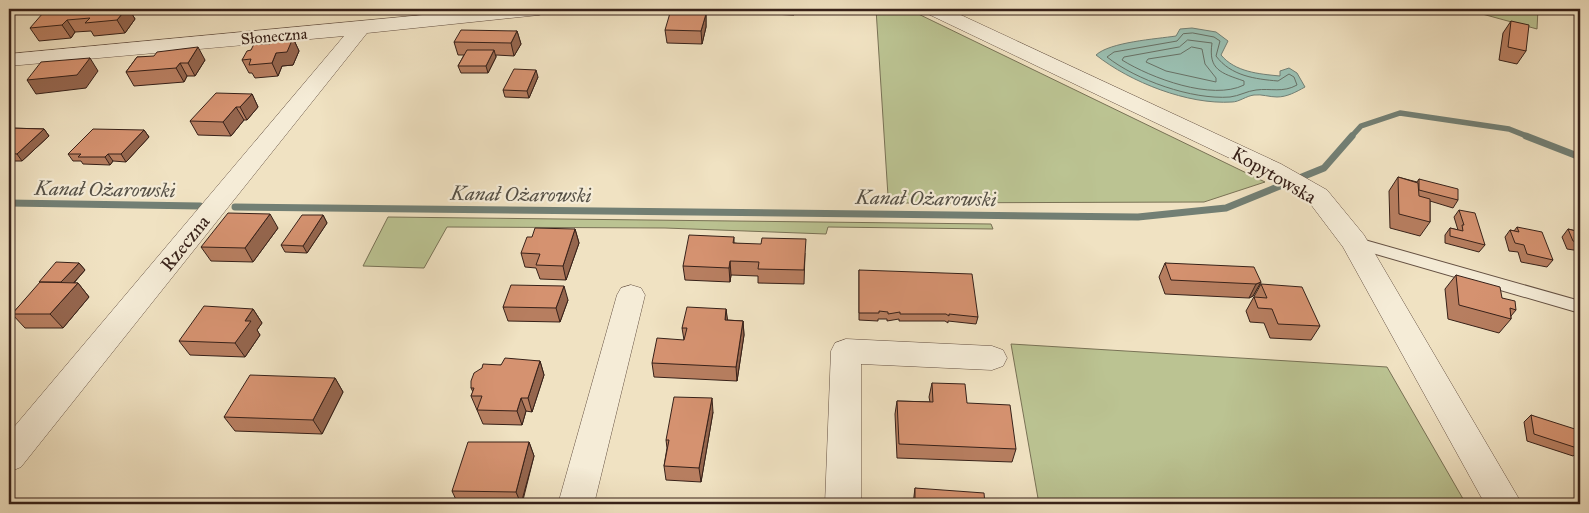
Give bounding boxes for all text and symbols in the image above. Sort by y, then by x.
street label: Słoneczna [240,24,308,48]
street label: Kopytowska [1228,142,1321,209]
water label: Kanał Ożarowski [33,176,176,202]
water label: Kanał Ożarowski [449,181,592,207]
water label: Kanał Ożarowski [854,185,997,211]
street label: Rzeczna [156,210,215,276]

